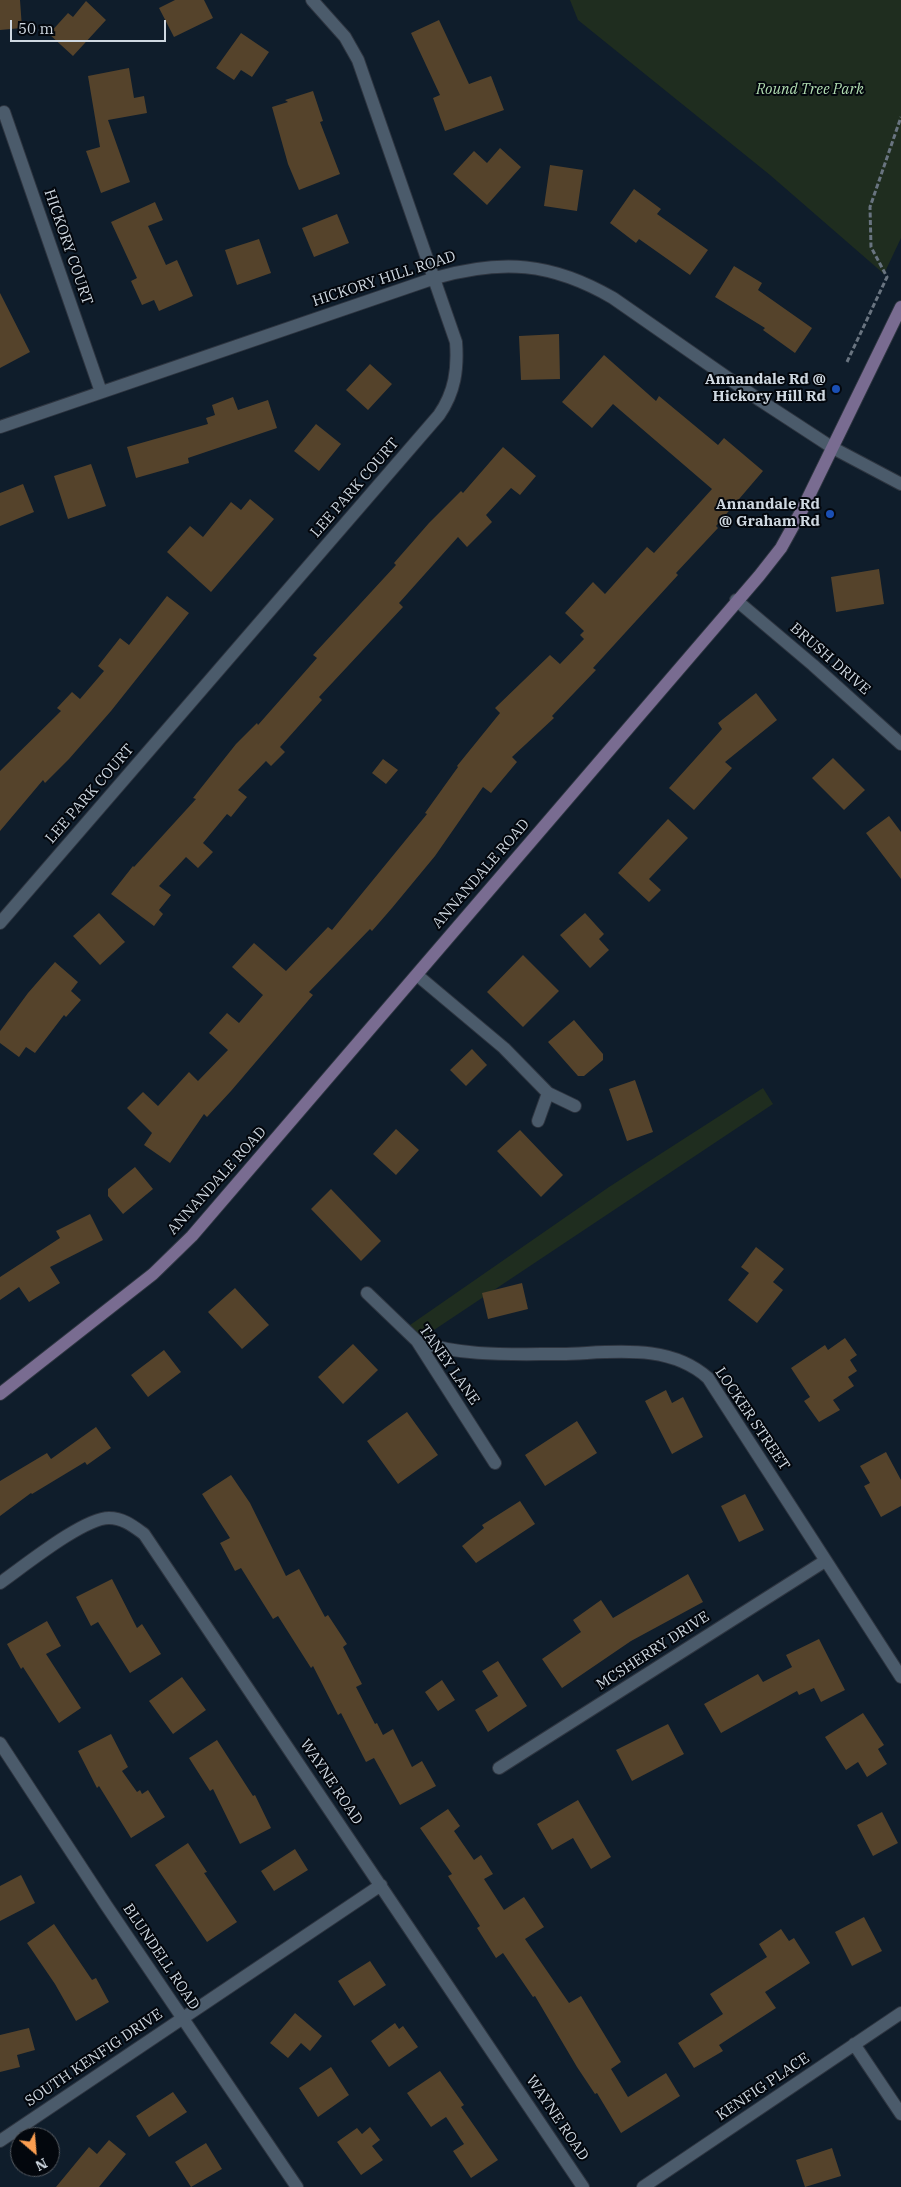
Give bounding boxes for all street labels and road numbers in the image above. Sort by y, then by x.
street label: HICKORY COURT [40,187,96,307]
street label: HICKORY HILL ROAD [310,247,458,311]
street label: LEE PARK COURT [307,435,403,541]
street label: BRUSH DRIVE [786,619,874,699]
street label: LEE PARK COURT [42,741,138,847]
street label: ANNANDALE ROAD [429,816,533,932]
street label: ANNANDALE ROAD [164,1123,270,1239]
street label: TANEY LANE [415,1321,483,1409]
street label: LOCKER STREET [711,1364,793,1474]
street label: MCSHERRY DRIVE [593,1608,713,1694]
street label: WAYNE ROAD [296,1736,366,1828]
street label: BLUNDELL ROAD [119,1901,203,2013]
street label: SOUTH KENFIG DRIVE [22,2005,166,2111]
street label: KENFIG PLACE [713,2049,813,2125]
street label: WAYNE ROAD [522,2072,592,2164]

